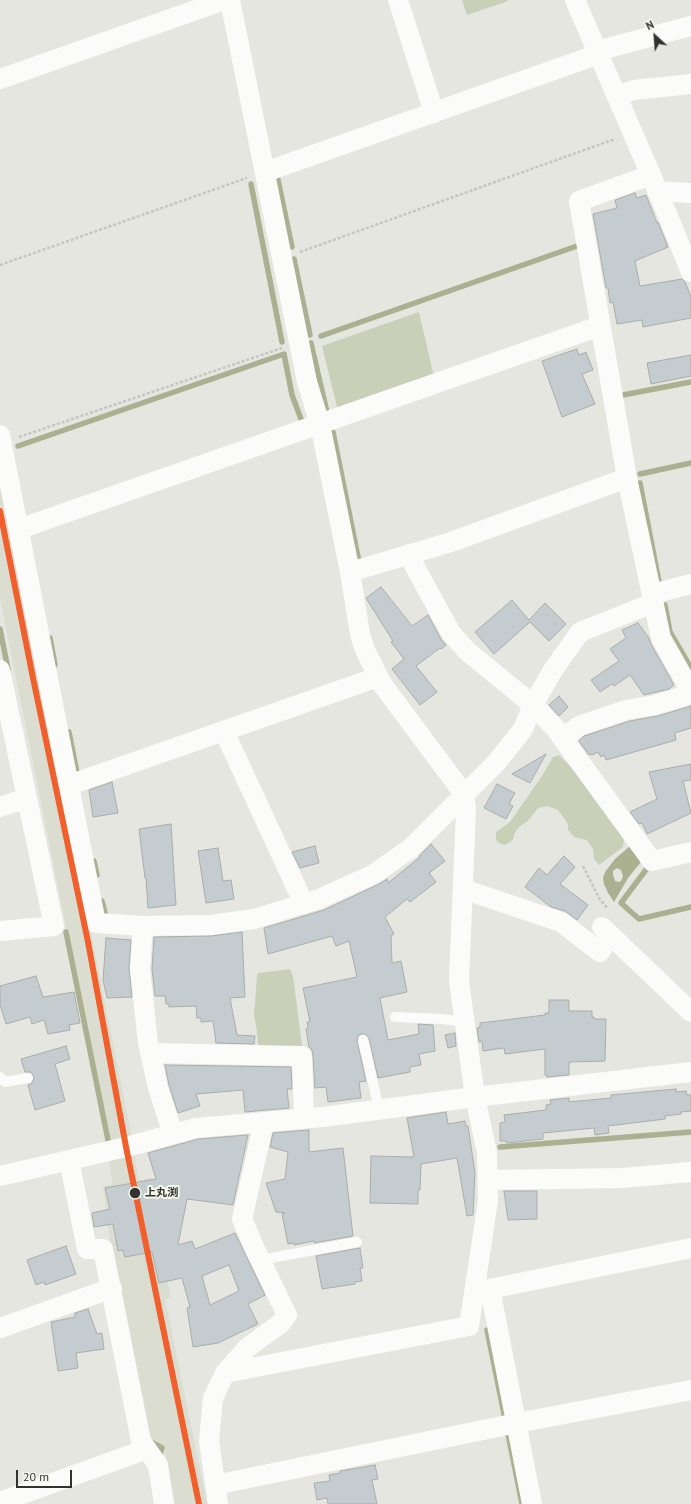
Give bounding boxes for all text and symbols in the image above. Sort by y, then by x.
north arrow [635,16,675,56]
text: N [643,17,656,33]
marker: 上丸渕 [128,1186,142,1200]
place label: 上丸渕 [145,1186,178,1200]
scale bar [18,1462,74,1488]
text: 20 m [23,1469,49,1484]

